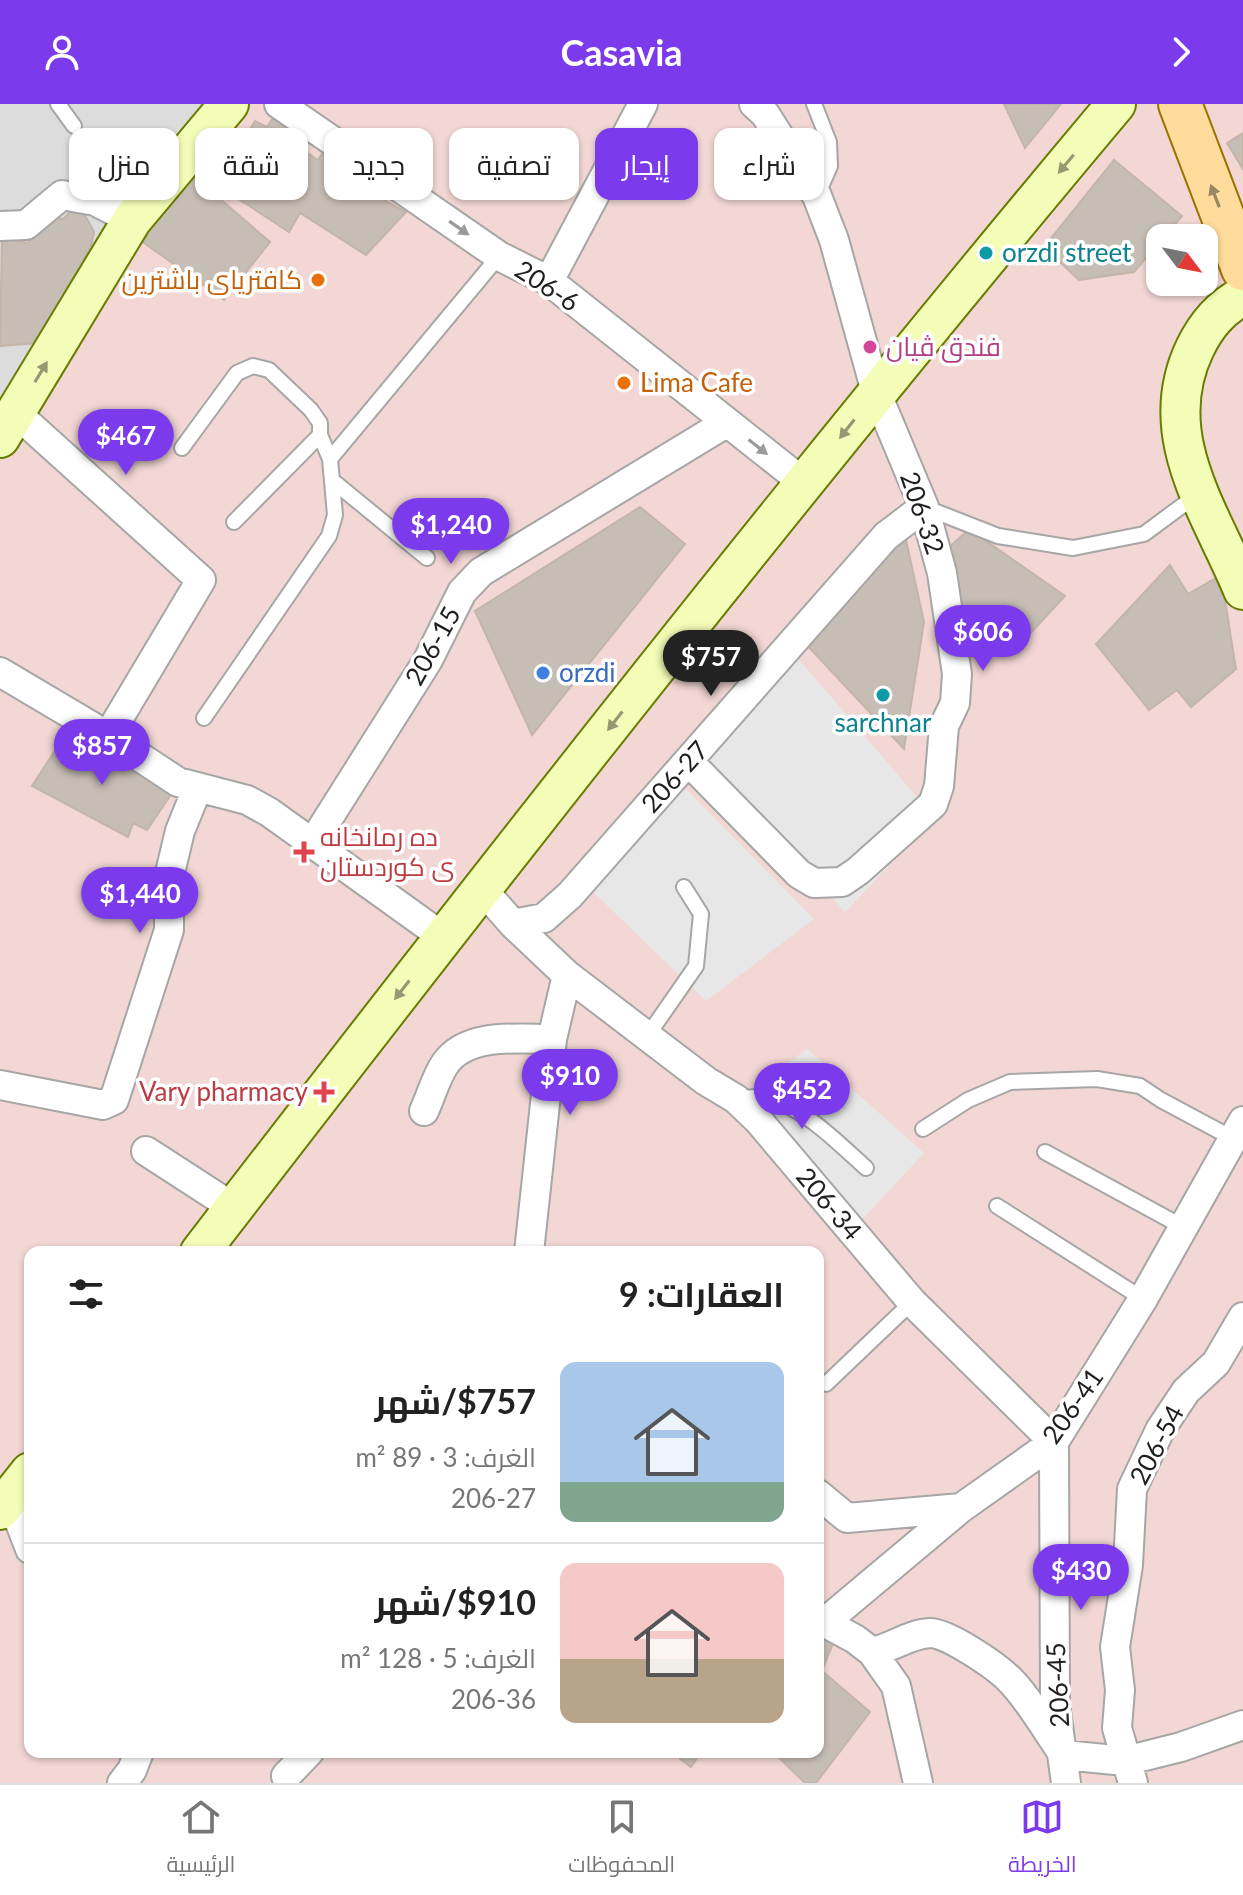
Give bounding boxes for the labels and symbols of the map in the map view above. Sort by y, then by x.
one-way arrow [1058,154,1075,174]
one-way arrow [1208,184,1221,208]
one-way arrow [448,220,469,235]
north arrow [1146,224,1218,296]
place label: orzdi street [1002,236,1132,268]
marker: orzdi street [977,244,995,262]
street label: 206-6 [509,253,586,318]
place label: كافترياى باشترين [121,263,302,296]
marker: كافترياى باشترين [309,271,327,289]
place label: فندق ڤيان [886,330,1001,363]
marker: فندق ڤيان [861,338,879,356]
one-way arrow [34,361,48,383]
place label: Lima Cafe [640,366,753,398]
marker: Lima Cafe [615,374,633,392]
pin: $467 [79,409,173,477]
one-way arrow [839,419,855,439]
one-way arrow [748,439,768,455]
street label: 206-32 [894,467,952,558]
pin: $1,240 [386,498,516,566]
street label: 206-15 [398,601,467,690]
pin: $606 [936,605,1030,673]
pin: $757 [664,630,758,698]
place label: orzdi [559,656,616,688]
marker: orzdi [534,664,552,682]
marker: sarchnar [874,686,892,704]
place label: sarchnar [835,706,932,738]
one-way arrow [608,711,624,731]
pin: $857 [55,719,149,787]
street label: 206-27 [634,734,715,819]
place label: ده رمانخانه ی کوردستان [320,820,455,882]
marker: ده رمانخانه ی کوردستان [295,843,313,861]
pin: $1,440 [75,867,205,935]
one-way arrow [395,980,411,1000]
pin: $910 [523,1049,617,1117]
pin: $452 [755,1063,849,1131]
place label: Vary pharmacy [139,1075,309,1107]
marker: Vary pharmacy [315,1083,333,1101]
street label: 206-34 [790,1160,869,1246]
street label: 206-41 [1035,1361,1110,1449]
street label: 206-54 [1122,1399,1190,1490]
pin: $430 [1034,1544,1128,1612]
street label: 206-45 [1039,1642,1075,1728]

